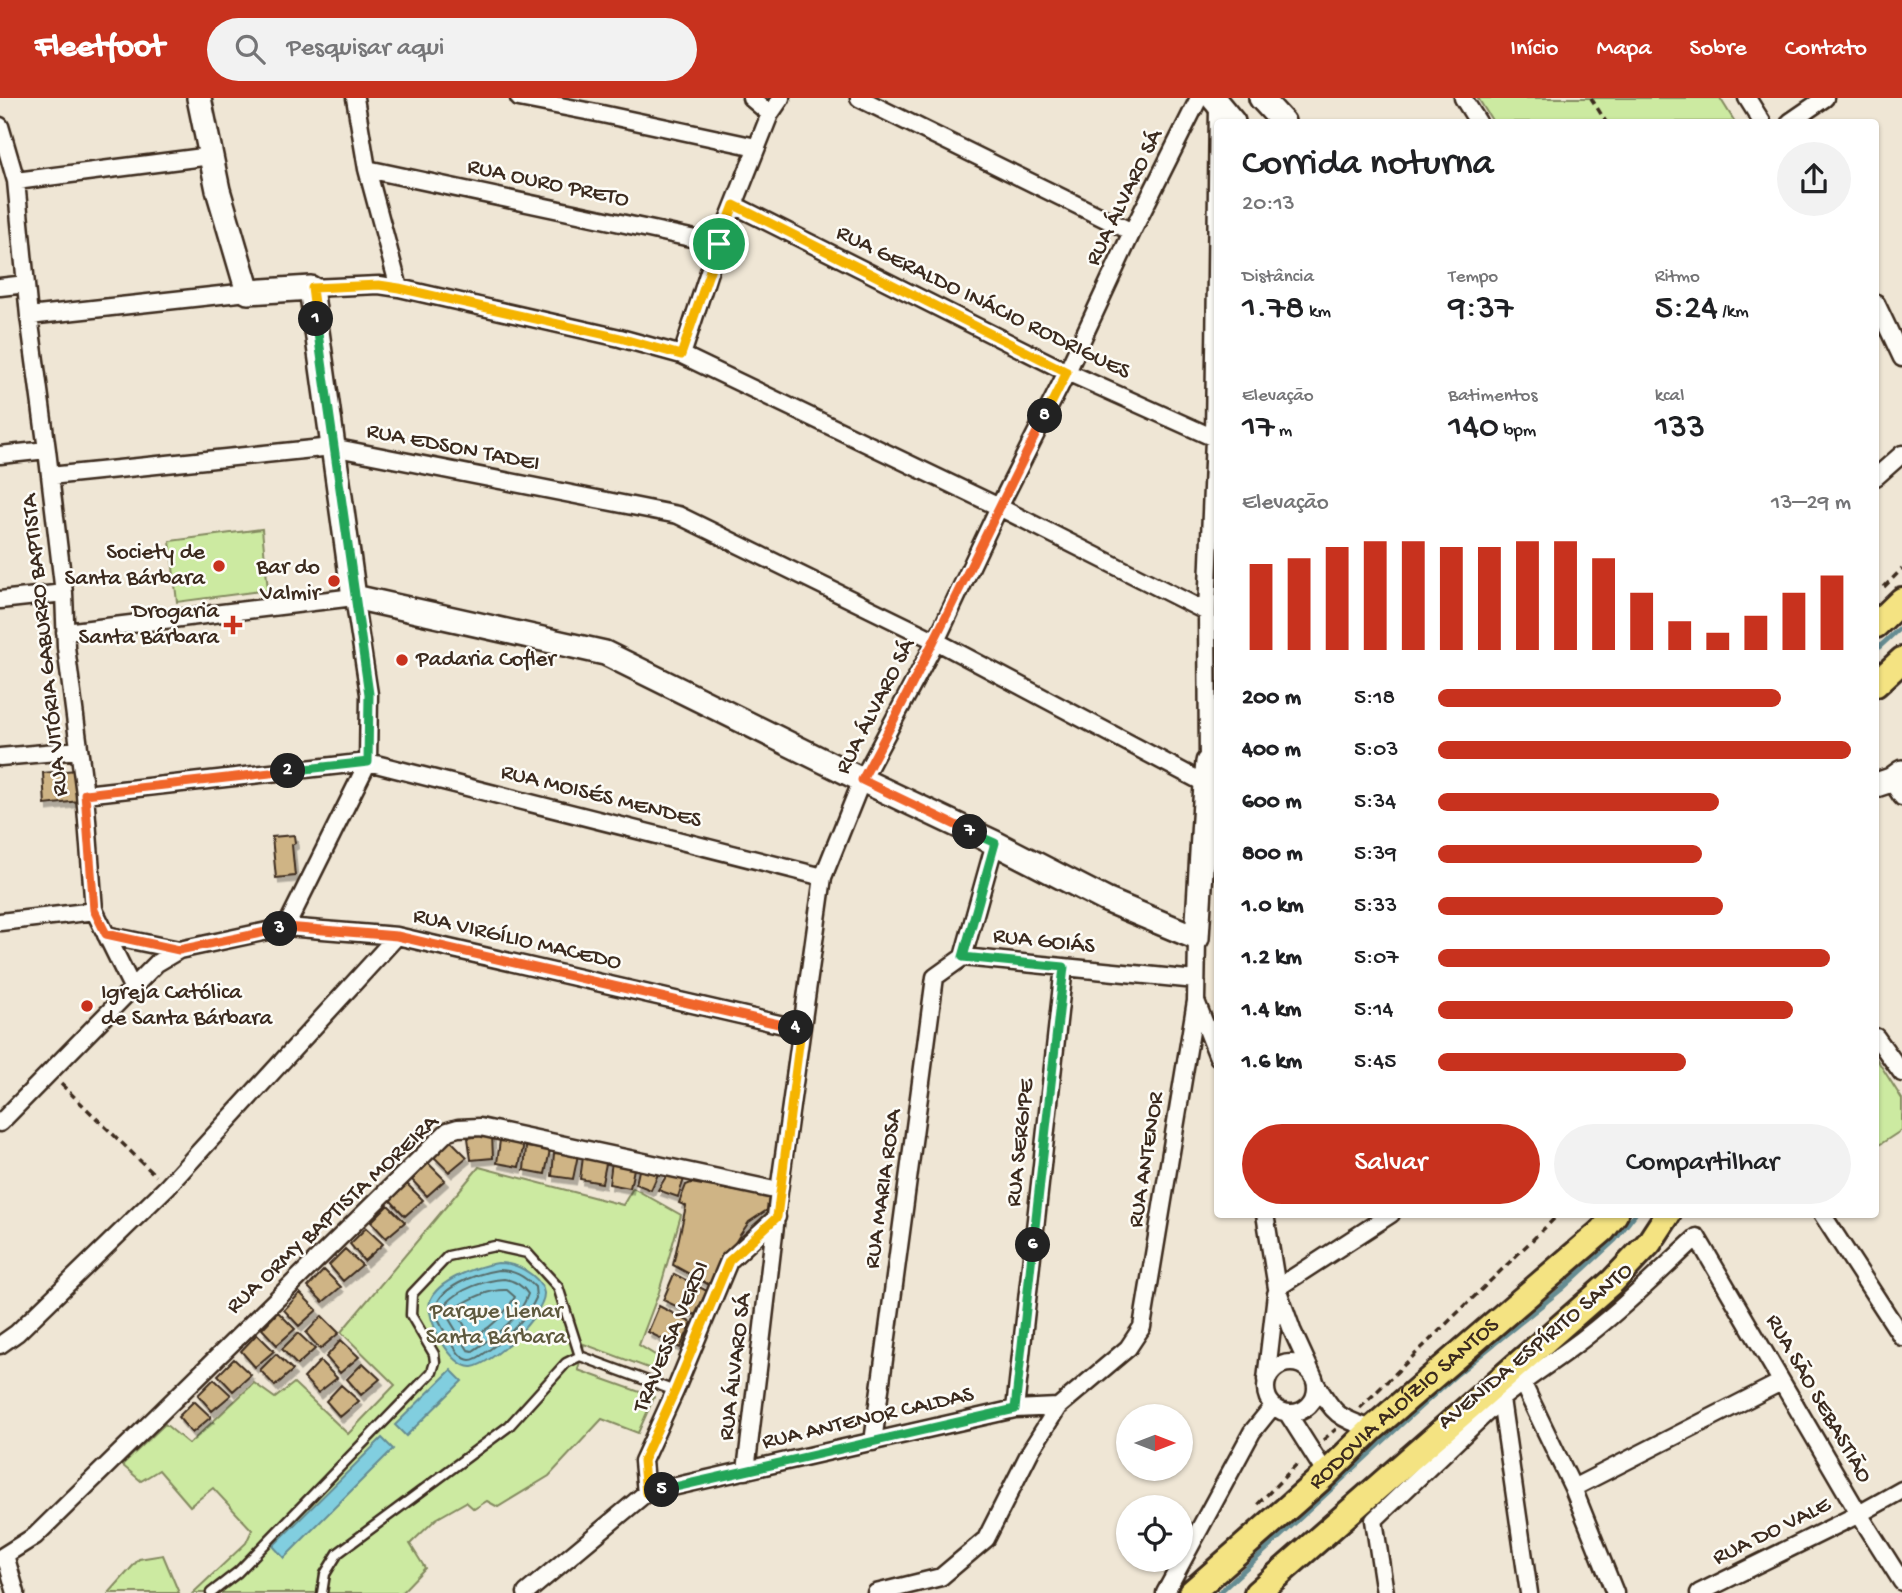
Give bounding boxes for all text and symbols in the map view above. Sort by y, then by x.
search box [207,18,697,81]
text: Fleetfoot [35,30,165,68]
icon: search [231,30,269,68]
text: Pesquisar aqui [287,34,444,65]
text: Início [1510,35,1558,64]
text: Mapa [1596,35,1652,64]
text: Sobre [1690,35,1747,64]
text: Contato [1785,35,1867,64]
street label: RUA ÁLVARO SÁ [1079,124,1170,271]
button: share [1777,142,1851,216]
text: Corrida noturna [1242,143,1494,187]
street label: RUA OURO PRETO [465,154,631,214]
text: 20:13 [1242,191,1295,218]
pin [689,214,749,274]
street label: RUA GERALDO INÁCIO RODRIGUES [831,219,1135,386]
icon: arrive [700,225,738,263]
text: Distância [1242,266,1314,289]
text: Tempo [1448,266,1498,289]
text: Ritmo [1655,266,1700,289]
text: 1.78 [1242,289,1305,330]
text: 9:37 [1448,289,1513,330]
text: 5:24 [1655,289,1718,330]
text: km [1305,301,1331,324]
text: /km [1718,301,1749,324]
pin: 1 [298,302,334,336]
text: 1 [312,307,319,330]
text: Elevação [1242,385,1314,408]
text: Batimentos [1448,385,1537,408]
text: kcal [1655,385,1684,408]
pin: 8 [1028,398,1062,434]
text: 8 [1039,404,1050,427]
text: 17 [1242,408,1274,449]
text: 140 [1448,408,1499,449]
text: 133 [1655,408,1705,449]
street label: RUA EDSON TADEI [364,418,542,478]
text: m [1274,420,1292,443]
text: bpm [1499,420,1536,443]
text: Elevação [1242,490,1329,517]
text: 13–29 m [1771,490,1851,517]
street label: RUA VITÓRIA GABURRO BAPTISTA [17,491,75,798]
place label: Society de Santa Bárbara [65,540,206,593]
place label: Bar do Valmir [255,555,322,608]
marker: Society de Santa Bárbara [211,558,227,574]
marker: Bar do Valmir [326,573,342,589]
place label: Drogaria Santa Bárbara [79,599,220,652]
marker: Drogaria Santa Bárbara [225,617,241,633]
street label: RUA ÁLVARO SÁ [829,633,922,779]
place label: Padaria Cofler [415,647,557,674]
marker: Padaria Cofler [394,652,410,668]
text: 200 m [1242,685,1301,712]
text: 5:18 [1354,685,1395,712]
text: 400 m [1242,737,1301,764]
text: 5:03 [1354,737,1398,764]
pin: 2 [270,754,306,788]
text: 2 [283,759,292,782]
street label: RUA MOISÉS MENDES [498,759,705,835]
text: 600 m [1242,789,1302,816]
text: 5:34 [1354,789,1396,816]
pin: 7 [953,814,988,850]
text: 7 [965,820,974,843]
text: 800 m [1242,841,1303,868]
text: 5:39 [1354,841,1397,868]
text: 1.0 km [1242,893,1304,920]
text: 5:33 [1354,893,1397,920]
street label: RUA VIRGÍLIO MACEDO [410,903,624,977]
pin: 3 [262,912,298,946]
text: 3 [275,917,284,940]
street label: RUA GOIÁS [992,922,1097,961]
text: 1.2 km [1242,945,1302,972]
text: 5:07 [1354,945,1398,972]
place label: Igreja Católica de Santa Bárbara [101,980,273,1033]
text: 1.4 km [1242,997,1301,1024]
text: 5:14 [1354,997,1394,1024]
marker: Igreja Católica de Santa Bárbara [79,998,95,1014]
pin: 4 [778,1010,814,1046]
text: 4 [791,1016,800,1039]
text: 1.6 km [1242,1049,1302,1076]
text: 5:45 [1354,1049,1396,1076]
street label: RUA SERGIPE [1001,1076,1041,1208]
street label: RUA ANTENOR [1123,1089,1171,1230]
street label: RUA MARIA ROSA [859,1106,909,1270]
street label: RUA ORMY BAPTISTA MOREIRA [221,1108,446,1321]
button: Salvar [1242,1124,1540,1204]
button: Compartilhar [1554,1124,1851,1204]
pin: 6 [1016,1228,1050,1262]
text: 6 [1028,1233,1037,1256]
street label: TRAVESSA VERDI [627,1257,716,1419]
street label: AVENIDA ESPÍRITO SANTO [1433,1257,1639,1436]
street label: RUA ÁLVARO SÁ [713,1290,759,1442]
park label: Parque Lienar Santa Bárbara [426,1299,567,1352]
street label: RUA SÃO SEBASTIÃO [1759,1310,1877,1488]
street label: RODOVIA ALOÍZIO SANTOS [1304,1312,1505,1496]
street label: RUA ANTENOR CALDAS [760,1381,977,1456]
north arrow [1116,1404,1194,1480]
map controls [1116,1404,1193,1572]
pin: 5 [644,1472,680,1508]
text: 5 [657,1478,667,1501]
street label: RUA DO VALE [1709,1491,1837,1572]
button: locate [1116,1495,1193,1572]

